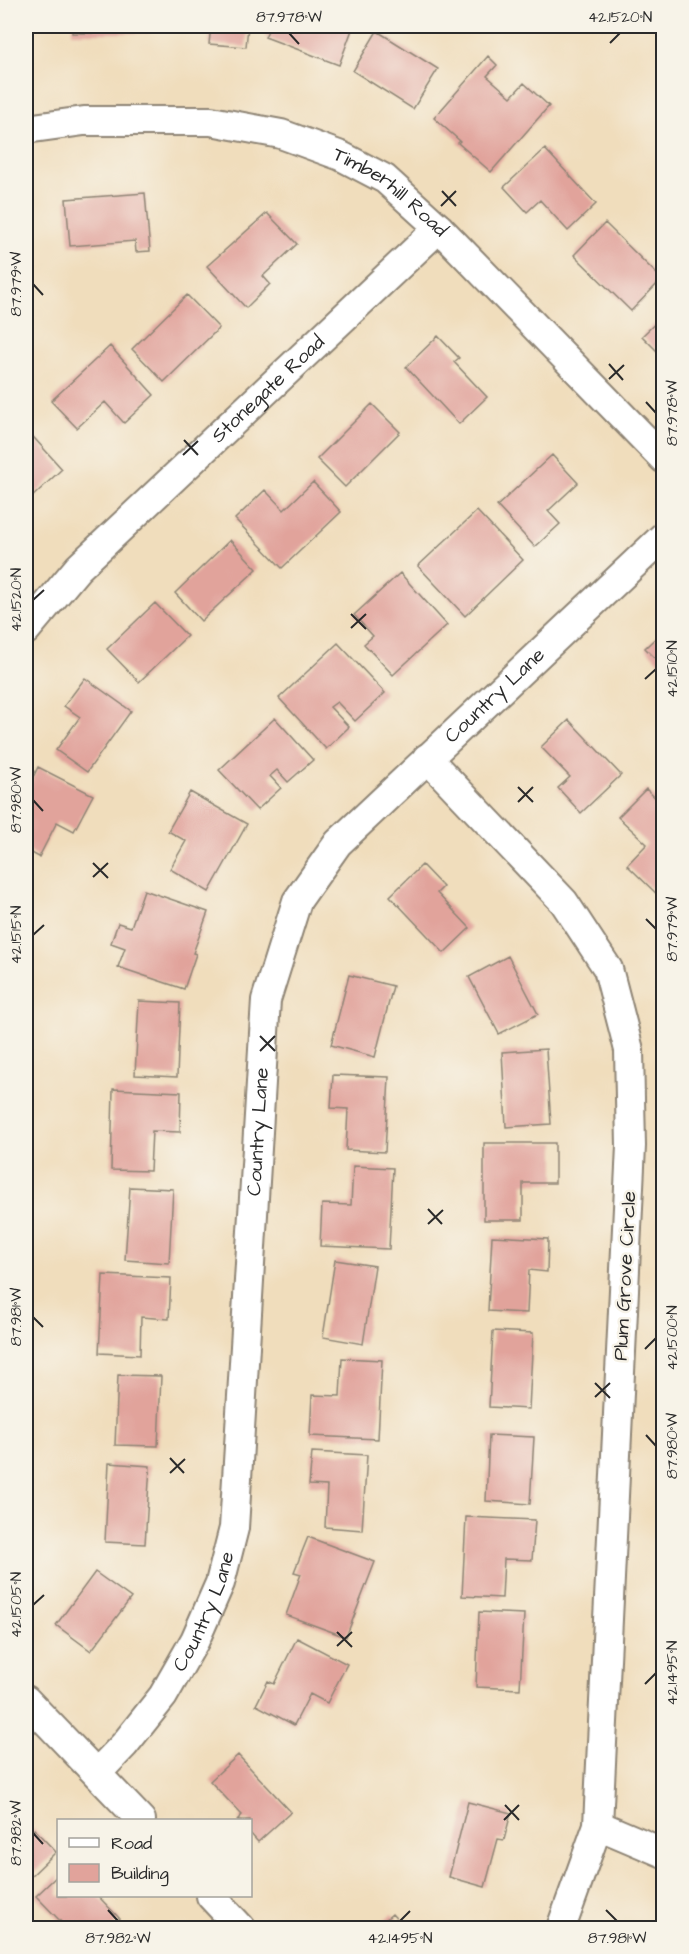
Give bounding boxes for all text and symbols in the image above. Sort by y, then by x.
text: 87.978°W [256,7,322,28]
text: 42.1520°N [588,7,652,28]
street label: Timberhill Road [329,140,454,243]
text: 87.979°W [6,252,27,316]
street label: Stonegate Road [205,329,331,449]
text: 87.978°W [662,380,683,446]
text: 42.1520°N [6,568,27,632]
text: 42.1510°N [662,640,683,698]
street label: Country Lane [438,641,551,750]
text: 87.980°W [6,767,27,833]
text: 87.979°W [662,897,683,961]
text: 42.1515°N [6,906,27,964]
street label: Country Lane [240,1067,276,1197]
street label: Plum Grove Circle [607,1190,643,1362]
text: 87.981°W [6,1288,27,1346]
text: 42.1500°N [662,1305,683,1371]
text: 87.980°W [662,1413,683,1479]
street label: Country Lane [166,1548,242,1677]
text: 42.1505°N [6,1572,27,1638]
text: 42.1495°N [662,1641,683,1705]
text: 87.982°W [6,1800,27,1866]
legend [57,1819,252,1897]
text: Road [111,1831,152,1856]
text: Building [111,1861,169,1887]
text: 87.982°W [85,1928,151,1949]
text: 42.1495°N [368,1928,432,1949]
text: 87.981°W [588,1928,646,1949]

